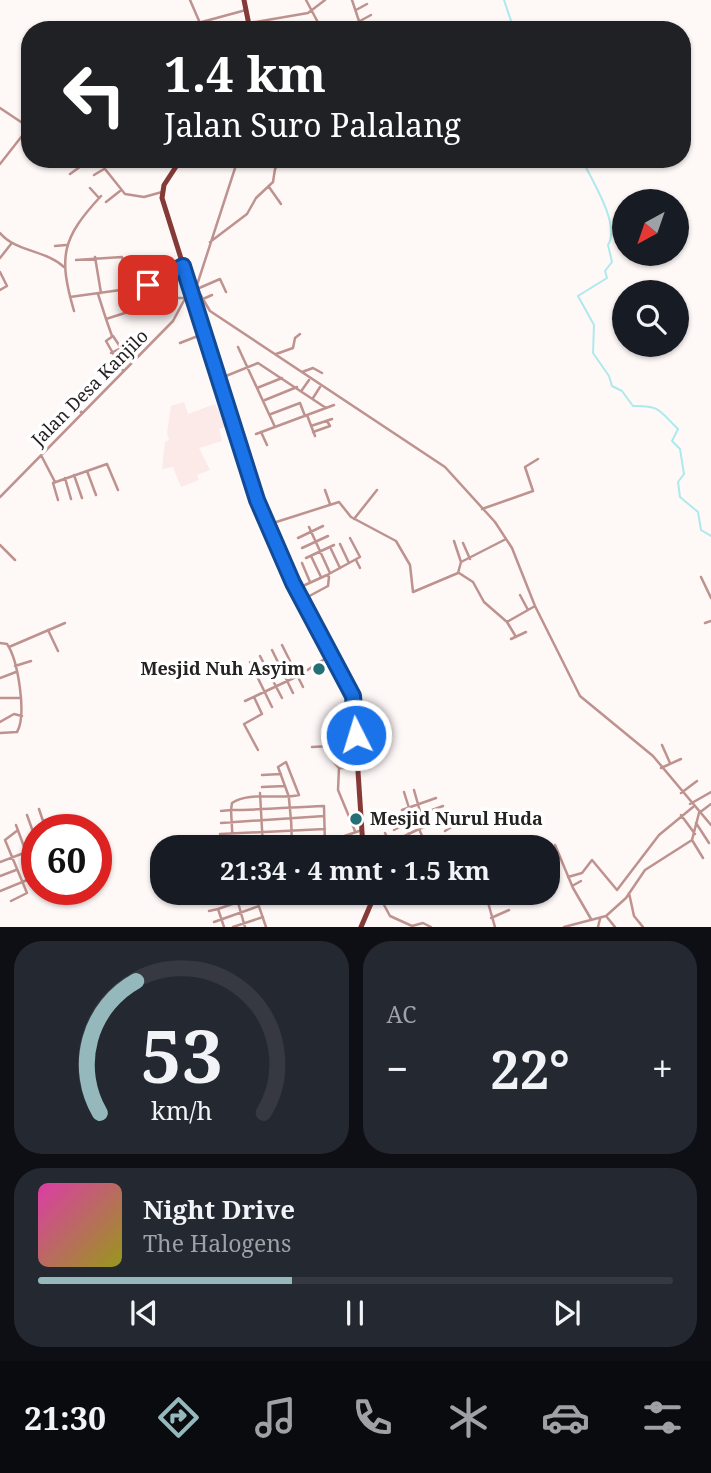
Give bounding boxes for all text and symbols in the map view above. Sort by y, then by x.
text: 1.4 km [164,40,326,106]
icon: left [49,49,140,140]
text: Jalan Suro Palalang [164,103,461,146]
north arrow [612,189,690,266]
map controls [612,189,689,357]
pin [118,255,178,315]
icon: arrive [129,266,167,304]
button: search [612,280,689,357]
street label: Jalan Desa Kanjilo [25,324,153,452]
place label: Mesjid Nuh Asyim [140,656,305,680]
marker: Mesjid Nuh Asyim [311,661,327,677]
position arrow [319,698,393,772]
place label: Mesjid Nurul Huda [370,806,543,830]
marker: Mesjid Nurul Huda [348,811,364,827]
speed limit sign: 60 [21,814,112,905]
text: 21:34 · 4 mnt · 1.5 km [220,852,490,888]
text: AC [387,998,416,1030]
text: 53 [140,1006,222,1105]
text: 22° [490,1033,570,1104]
text: − [387,1042,409,1094]
text: + [652,1042,673,1094]
text: km/h [151,1093,212,1127]
text: Night Drive [143,1191,295,1227]
text: The Halogens [143,1227,291,1259]
icon: previous [125,1294,163,1332]
icon: pause [336,1294,374,1332]
icon: next [548,1294,586,1332]
icon: directions [154,1393,203,1442]
icon: music [251,1393,300,1442]
icon: phone [348,1393,397,1442]
icon: climate [444,1393,493,1442]
icon: car [541,1393,590,1442]
icon: filters [638,1393,687,1442]
text: 21:30 [24,1396,106,1439]

